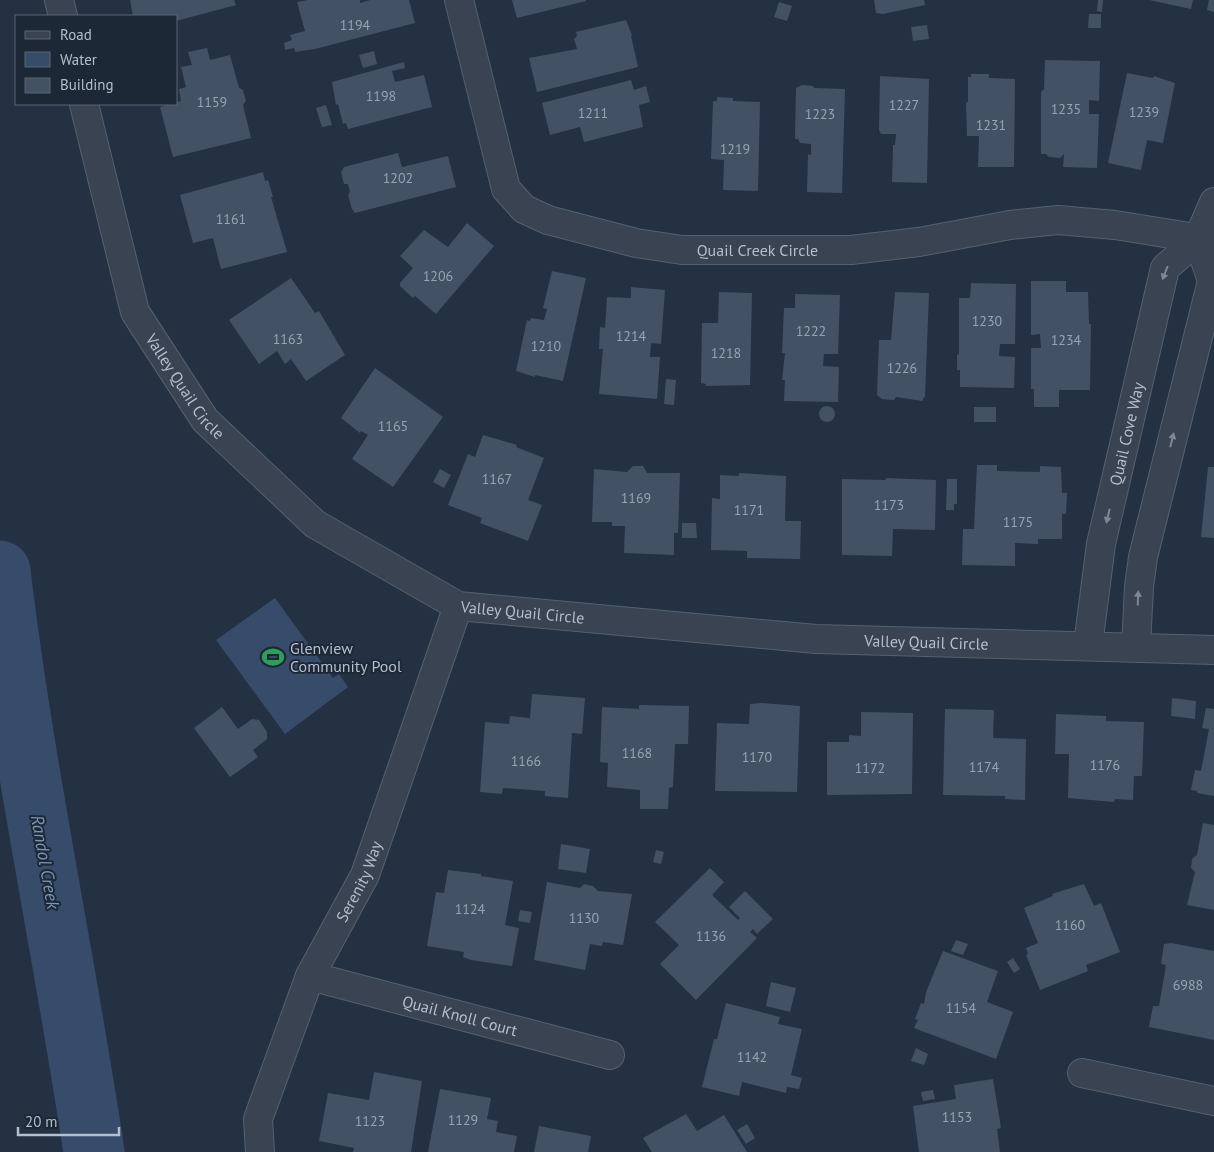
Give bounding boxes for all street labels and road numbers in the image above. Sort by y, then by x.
street label: Quail Creek Circle [697,240,818,260]
street label: Valley Quail Circle [141,329,229,443]
street label: Quail Cove Way [1105,380,1148,487]
street label: Valley Quail Circle [459,596,585,628]
street label: Valley Quail Circle [863,630,989,654]
street label: Serenity Way [331,838,386,925]
street label: Quail Knoll Court [400,991,520,1040]

